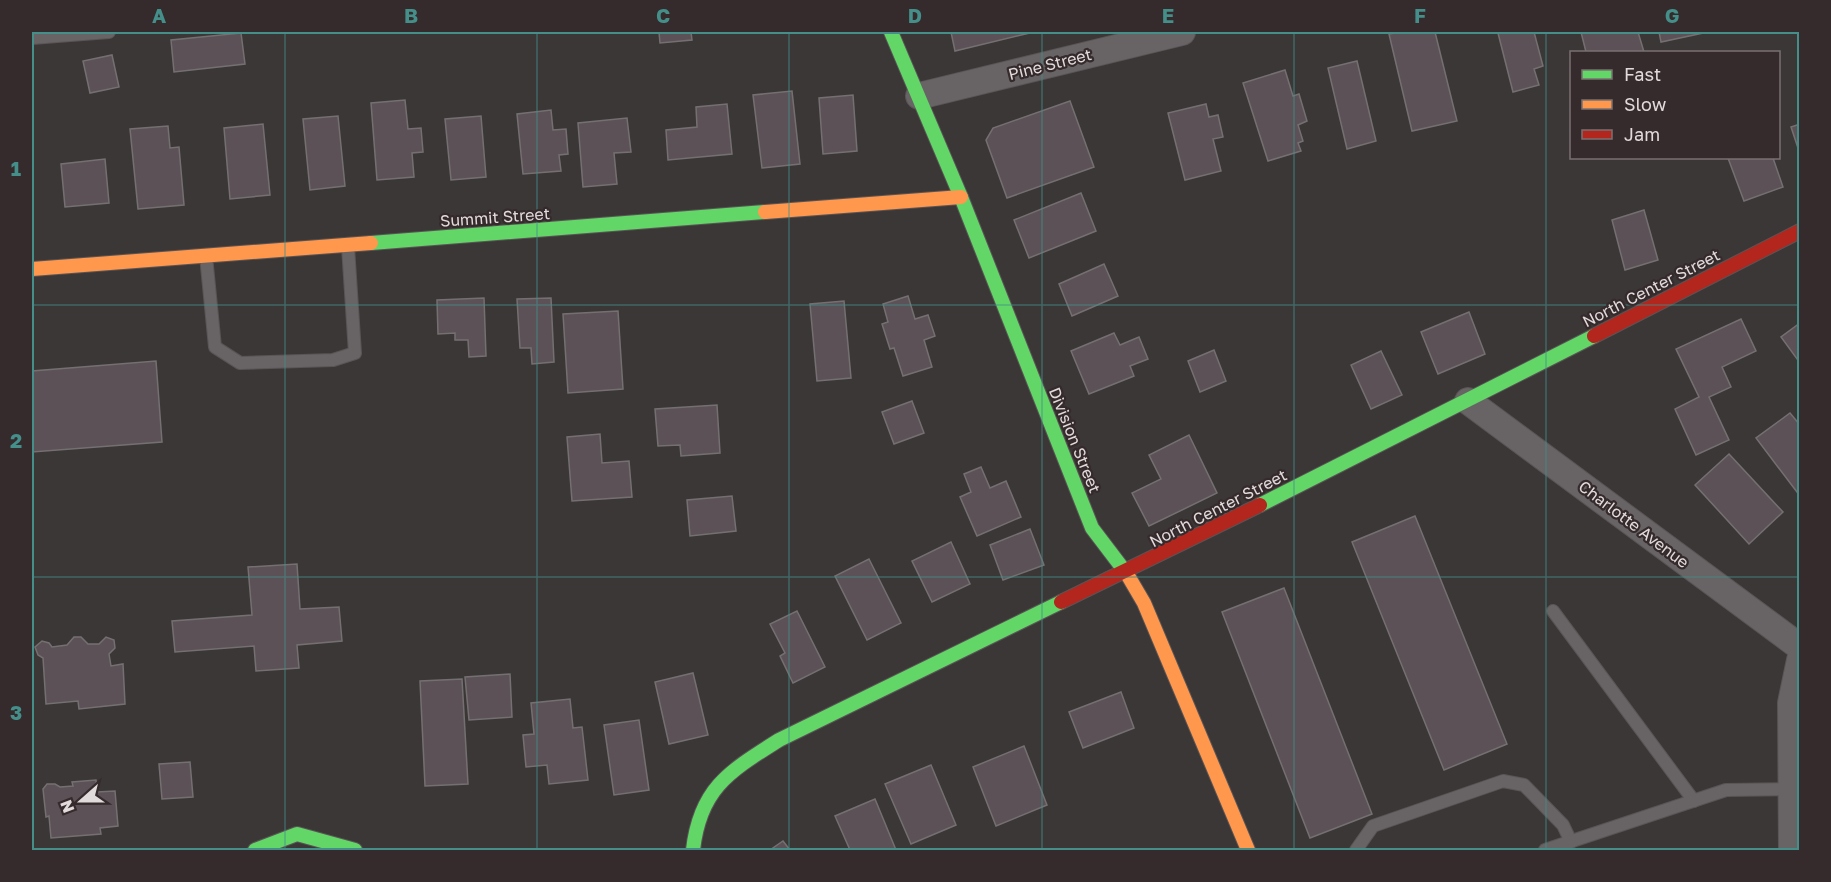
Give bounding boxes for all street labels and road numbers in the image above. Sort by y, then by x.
street label: Pine Street [1006,44,1094,84]
street label: Summit Street [439,203,551,231]
street label: North Center Street [1579,245,1723,331]
street label: Division Street [1045,384,1105,496]
street label: North Center Street [1146,465,1290,551]
street label: Charlotte Avenue [1575,476,1693,572]

